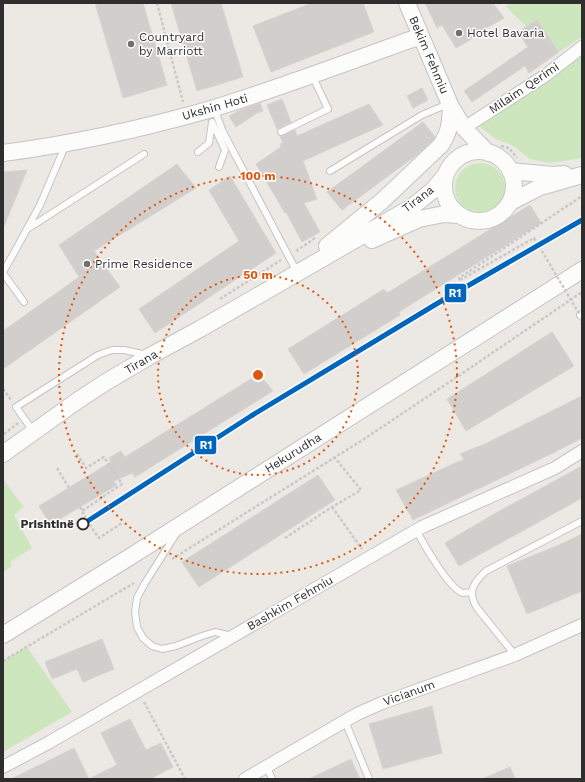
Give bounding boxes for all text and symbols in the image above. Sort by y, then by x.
street label: Bekim Fehmiu [406,14,452,96]
place label: Hotel Bavaria [467,26,544,40]
marker: Hotel Bavaria [454,28,464,38]
place label: Countryard by Marriott [139,30,204,58]
marker: Countryard by Marriott [126,39,136,49]
street label: Milaim Qerimi [486,59,562,117]
street label: Ukshin Hoti [181,91,249,123]
text: 100 m [240,169,276,183]
street label: Tirana [399,182,437,215]
place label: Prime Residence [95,257,193,271]
marker: Prime Residence [82,259,92,269]
text: 50 m [243,268,273,282]
line badge: R1 [444,283,467,303]
text: R1 [449,287,461,300]
street label: Tirana [122,347,160,377]
centre of rings [251,368,265,382]
street label: Hekurudha [262,430,324,476]
line badge: R1 [194,435,217,455]
text: R1 [200,439,212,452]
place label: Prishtinë [20,517,74,531]
marker: Prishtinë [76,517,90,531]
street label: Bashkim Fehmiu [245,573,335,633]
street label: Vicianum [381,677,437,709]

